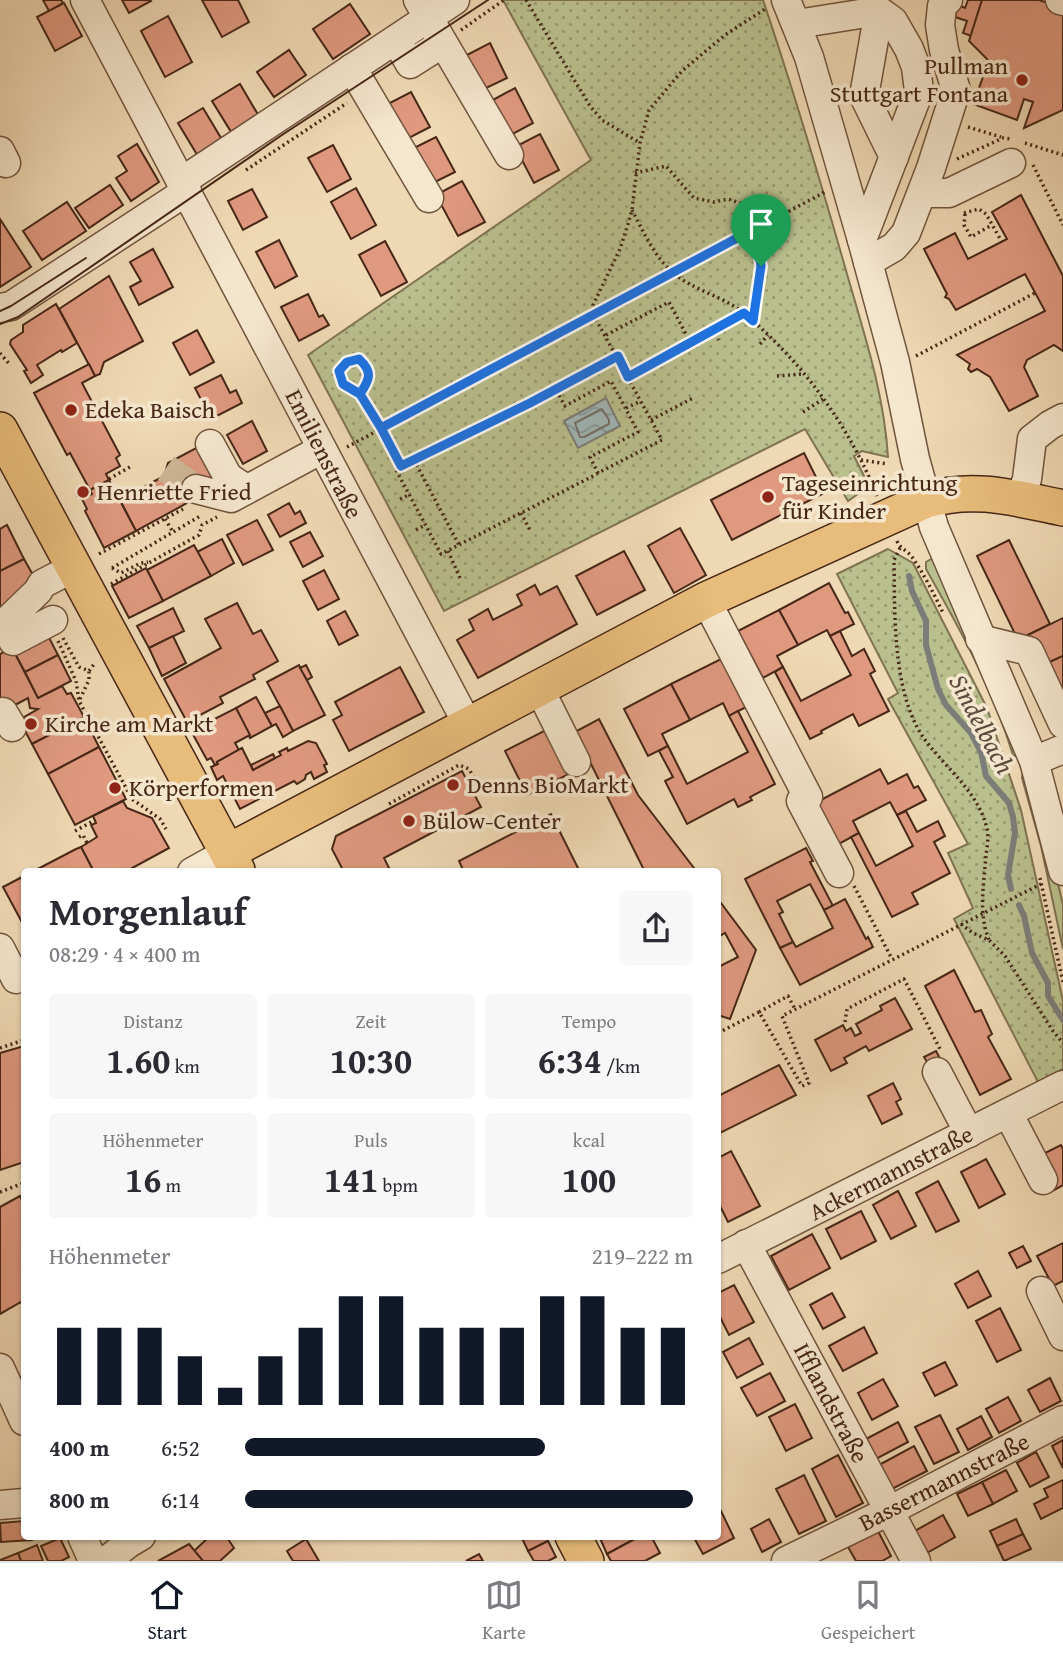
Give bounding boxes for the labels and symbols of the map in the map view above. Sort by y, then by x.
place label: Pullman Stuttgart Fontana [830,48,1009,111]
marker: Pullman Stuttgart Fontana [1014,72,1030,88]
pin [731,194,791,266]
street label: Emilienstraße [277,383,372,525]
place label: Edeka Baisch [85,392,216,427]
marker: Edeka Baisch [63,402,79,418]
place label: Tageseinrichtung für Kinder [782,465,957,528]
place label: Henriette Fried [97,474,252,509]
marker: Henriette Fried [75,484,91,500]
marker: Tageseinrichtung für Kinder [760,489,776,505]
water label: Sindelbach [940,667,1025,781]
place label: Kirche am Markt [45,706,214,741]
marker: Kirche am Markt [23,716,39,732]
place label: Denns BioMarkt [467,767,629,802]
place label: Körperformen [129,770,274,805]
marker: Denns BioMarkt [445,777,461,793]
marker: Körperformen [107,780,123,796]
place label: Bülow-Center [423,803,561,838]
marker: Bülow-Center [401,813,417,829]
street label: Ackermannstraße [803,1116,979,1229]
street label: Ifflandstraße [785,1337,878,1469]
street label: Bassermannstraße [852,1423,1035,1540]

